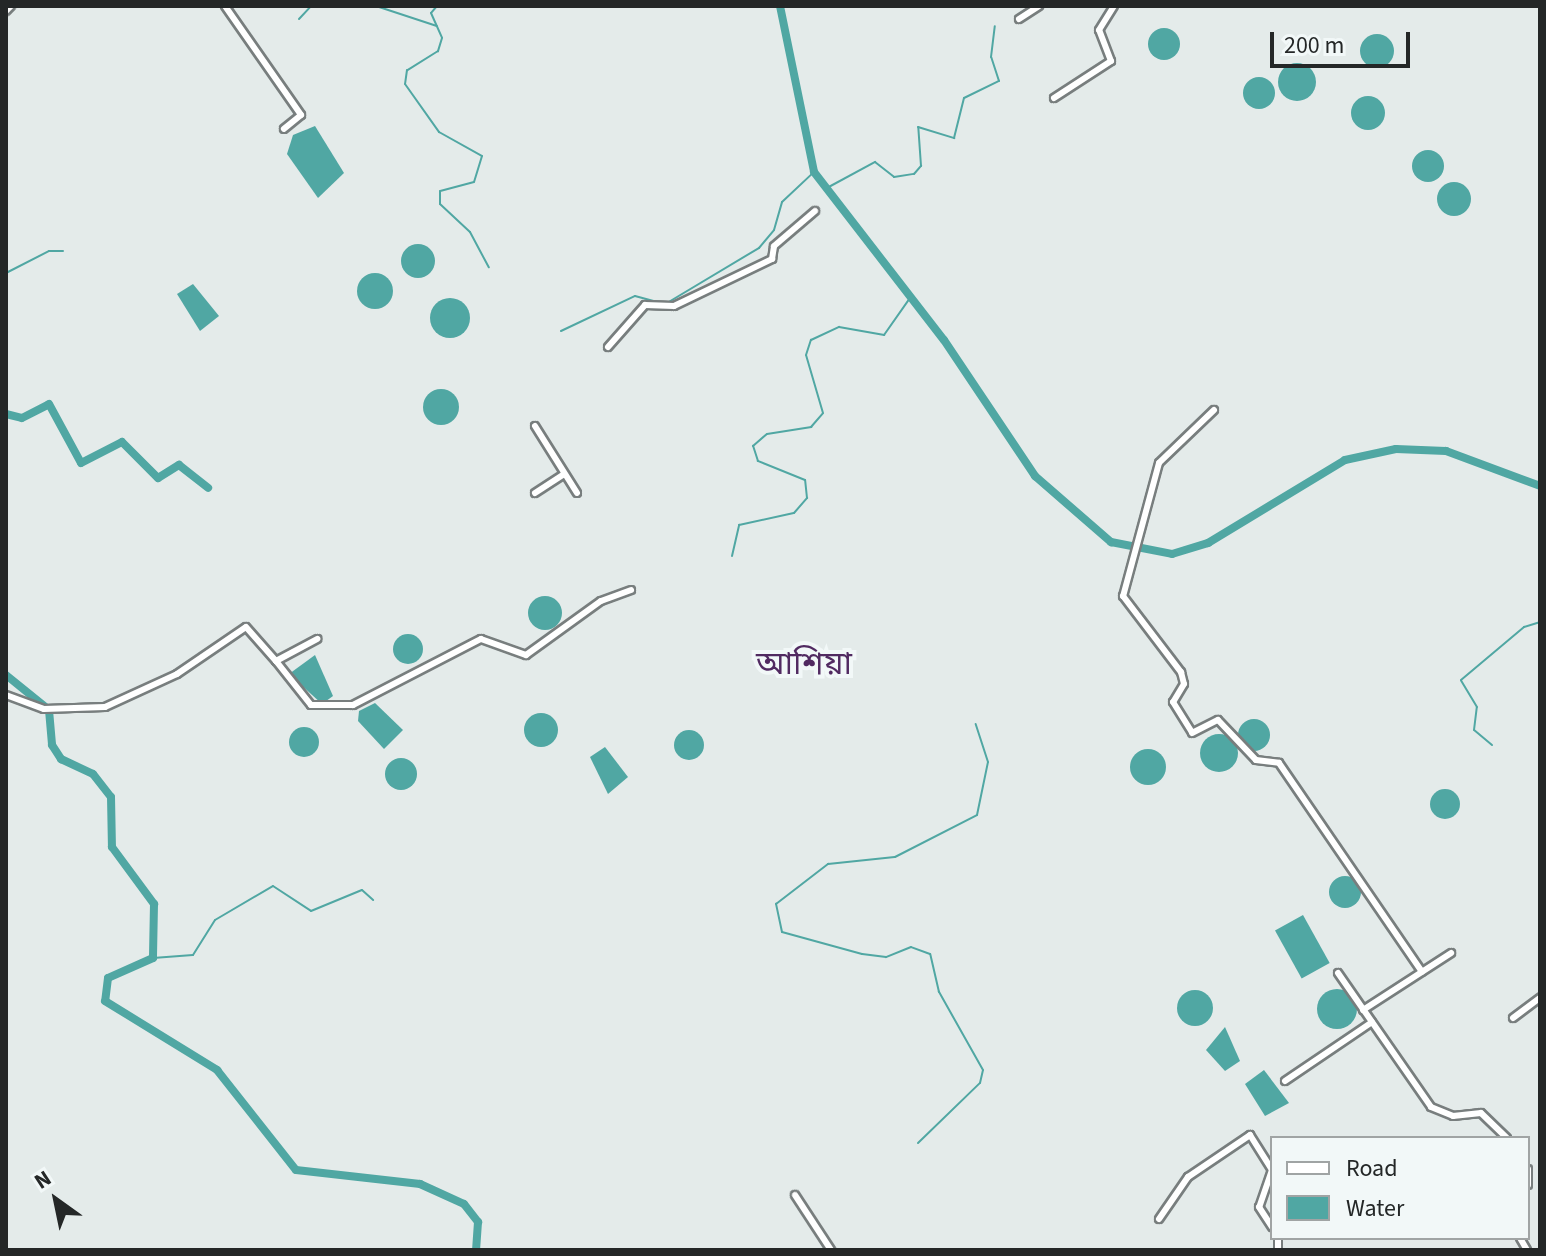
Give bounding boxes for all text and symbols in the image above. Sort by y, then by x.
scale bar [1274,16,1414,66]
text: 200 m [1284,28,1344,63]
district label: আশিয়া [756,645,852,683]
legend [1270,1136,1530,1240]
text: Road [1346,1151,1398,1186]
north arrow [16,1160,96,1240]
text: N [28,1162,58,1197]
text: Water [1346,1191,1404,1226]

